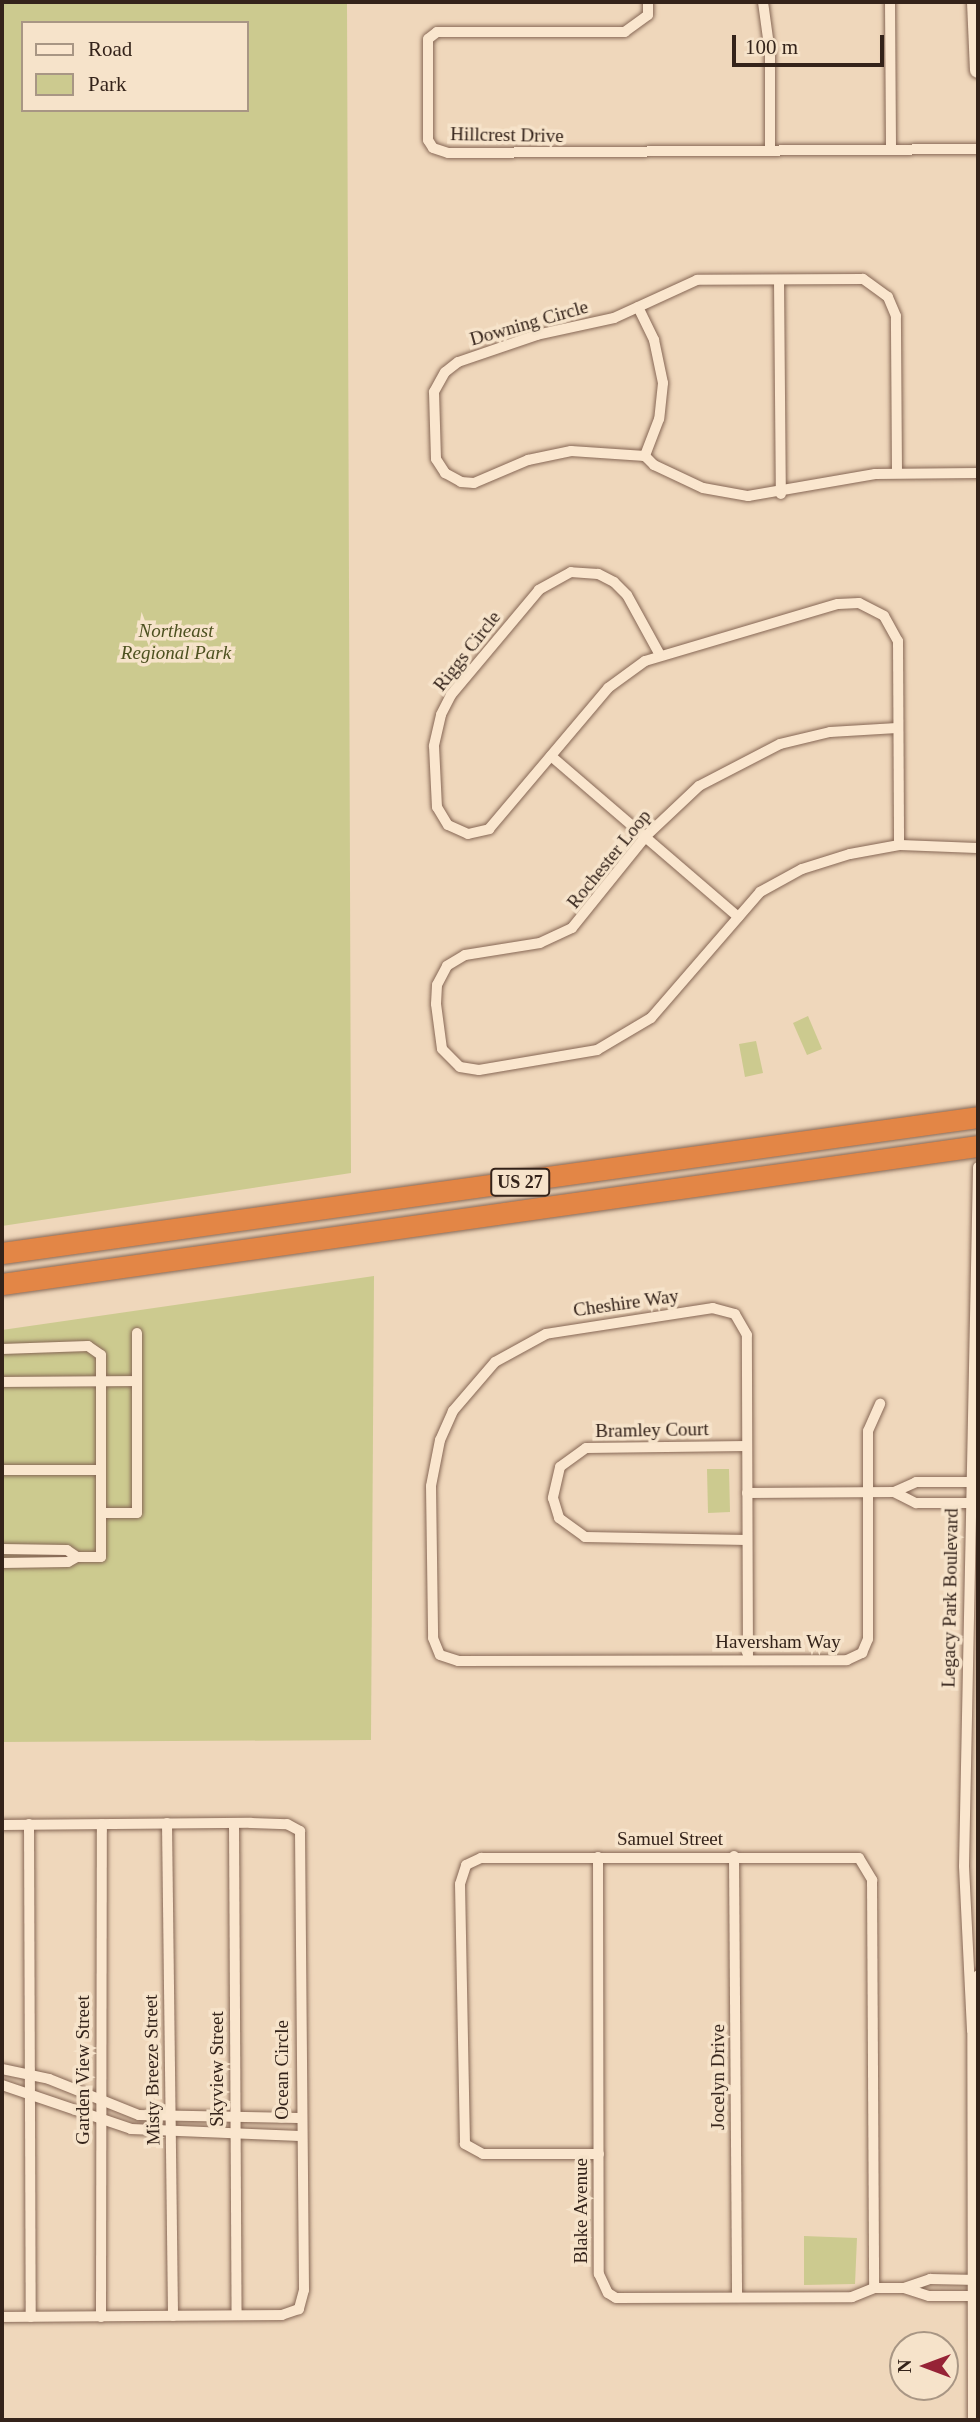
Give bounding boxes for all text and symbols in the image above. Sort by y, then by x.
legend [21,21,248,112]
scale bar [735,21,887,65]
text: 100 m [745,35,798,59]
text: Road [88,37,132,61]
text: Park [88,72,127,96]
street label: Hillcrest Drive [450,123,564,147]
street label: Downing Circle [467,295,591,351]
street label: Riggs Circle [429,606,505,696]
park label: Northeast Regional Park [121,620,231,664]
street label: Rochester Loop [562,805,656,913]
road number: US 27 [489,1168,552,1196]
street label: Cheshire Way [572,1284,680,1322]
street label: Bramley Court [595,1418,709,1442]
street label: Legacy Park Boulevard [937,1508,963,1688]
street label: Haversham Way [715,1631,841,1653]
street label: Samuel Street [617,1828,723,1850]
street label: Misty Breeze Street [139,1994,165,2146]
street label: Garden View Street [72,1995,94,2145]
street label: Skyview Street [206,2011,228,2127]
street label: Ocean Circle [271,2020,293,2120]
street label: Jocelyn Drive [707,2024,729,2130]
street label: Blake Avenue [570,2158,592,2264]
north arrow [889,2331,959,2401]
text: N [894,2359,915,2373]

